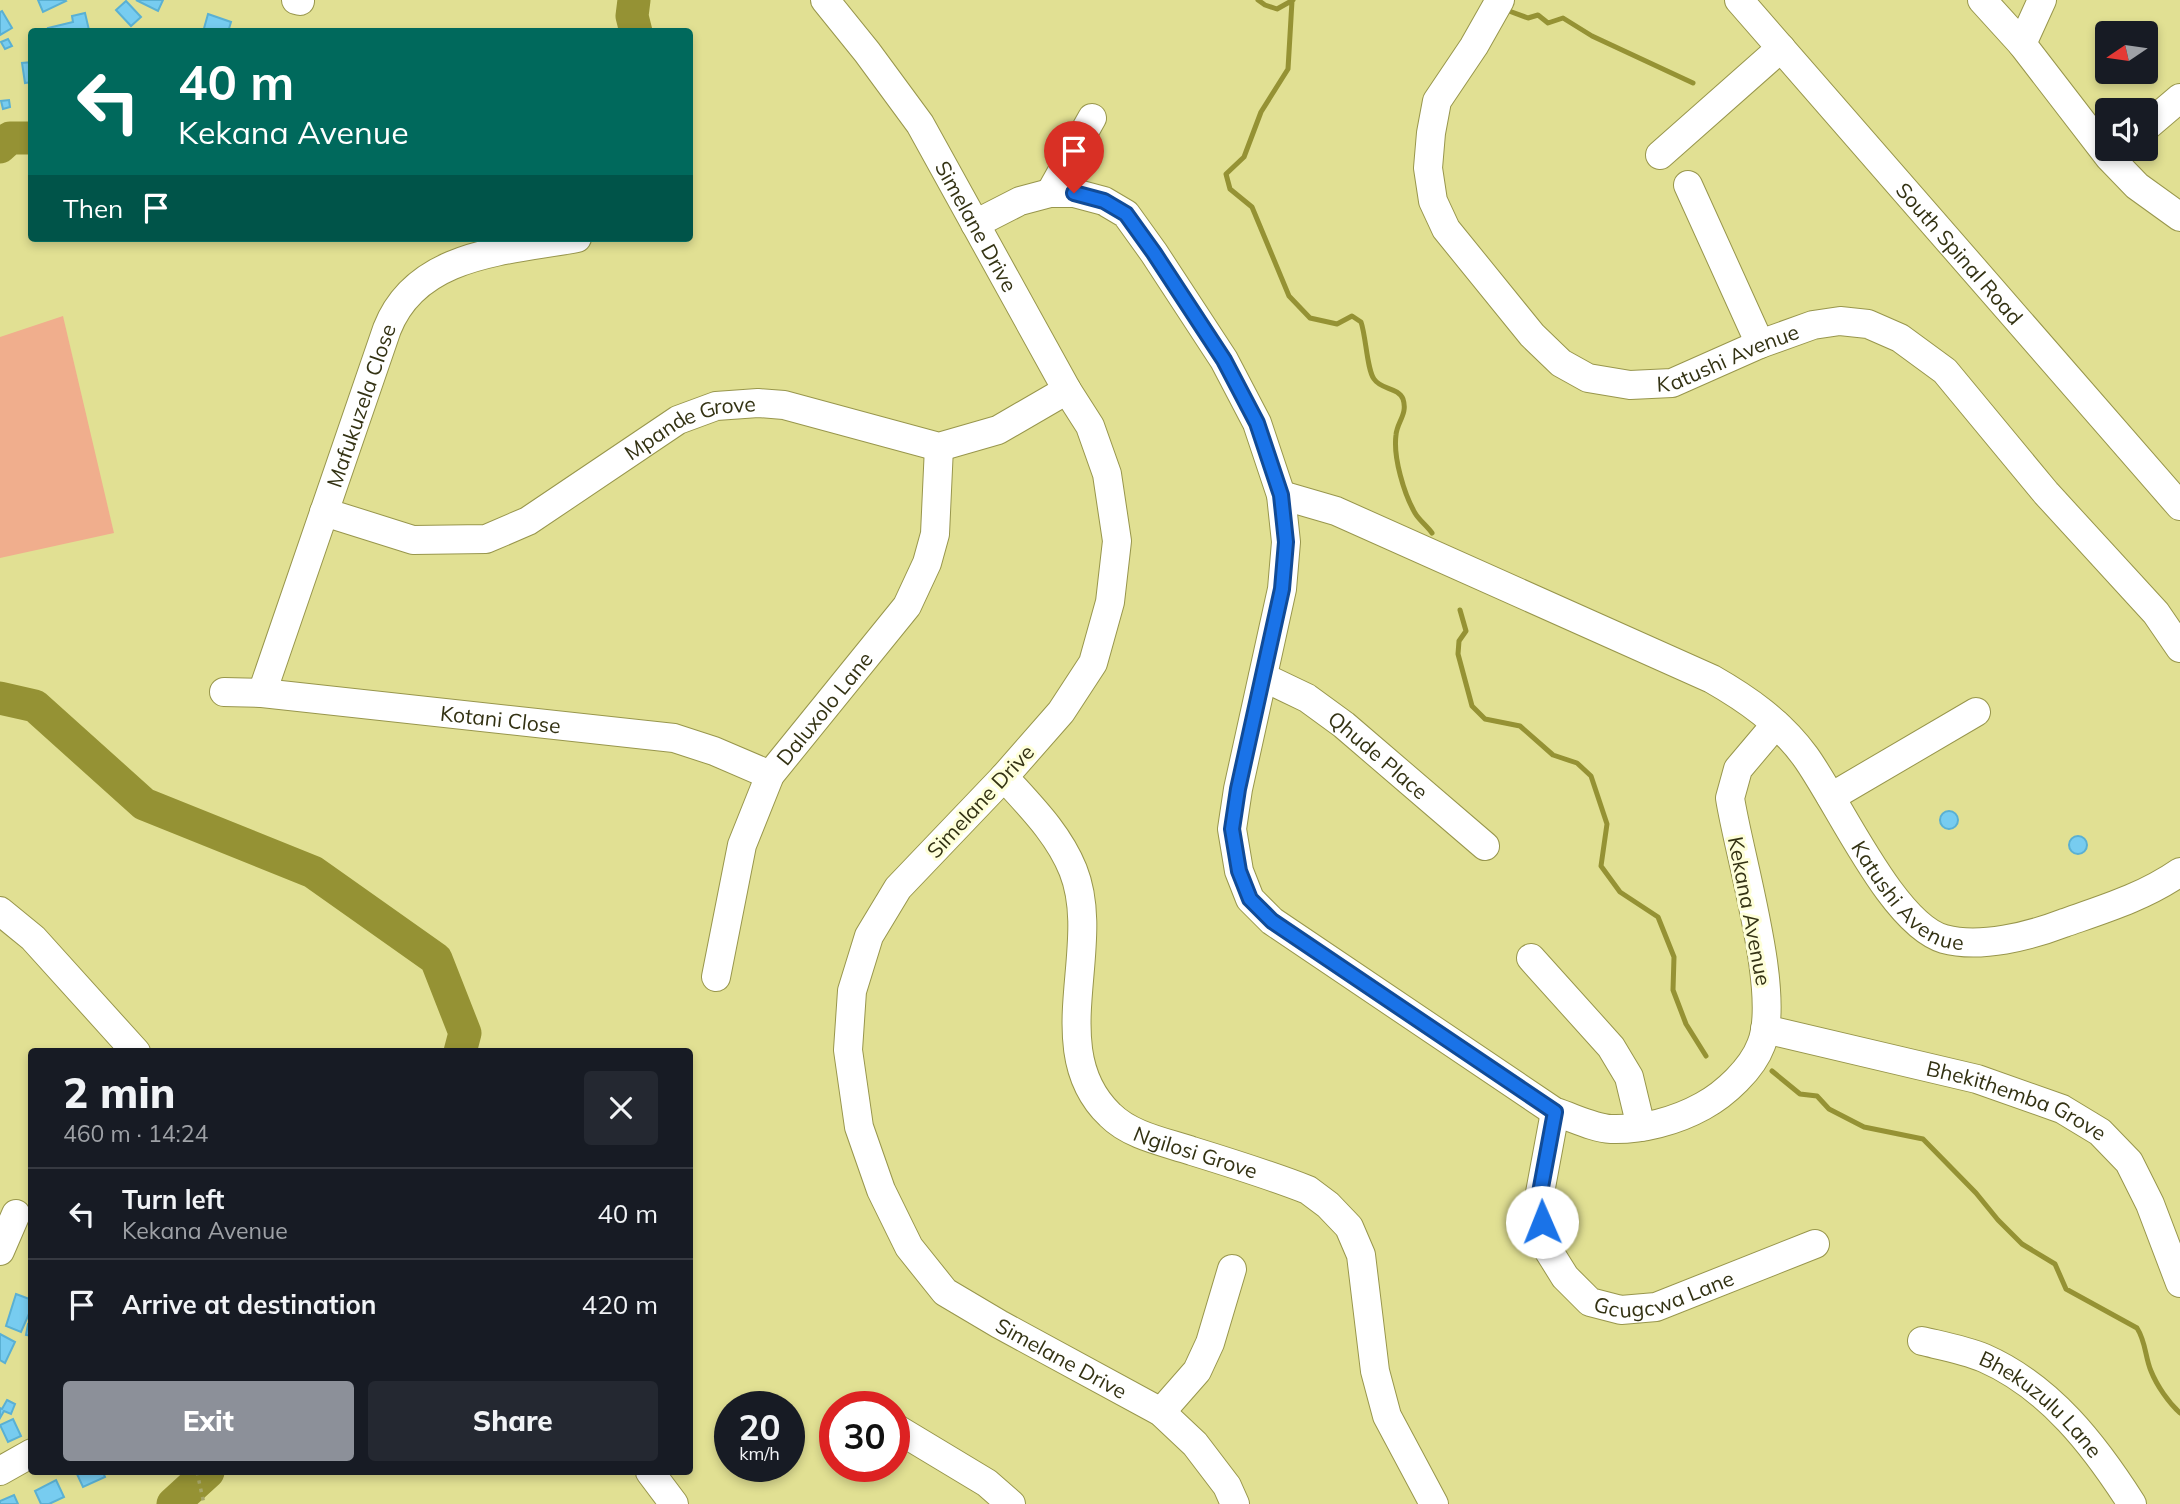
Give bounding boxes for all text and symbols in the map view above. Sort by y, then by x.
north arrow [2095,21,2158,84]
map controls [2095,21,2158,161]
text: 40 m [178,51,294,112]
icon: left [63,56,154,147]
button: sound [2095,98,2158,161]
text: Kekana Avenue [178,112,409,152]
pin [1044,121,1104,193]
icon: arrive [1055,132,1093,170]
street label: Simelane Drive [930,156,1023,296]
street label: South Spinal Road [1891,177,2029,330]
icon: arrive [137,189,175,227]
text: Then [63,192,123,225]
street label: Katushi Avenue [1656,318,1802,397]
street label: Mafukuzela Close [321,320,401,491]
street label: Mpande Grove [619,390,757,465]
street label: Daluxolo Lane [770,646,878,770]
street label: Kotani Close [439,700,562,739]
street label: Qhude Place [1323,705,1434,805]
street label: Simelane Drive [921,739,1039,863]
street label: Kekana Avenue [1723,834,1777,988]
street label: Katushi Avenue [1846,836,1965,955]
street label: Bhekithemba Grove [1924,1055,2111,1146]
text: 2 min [63,1066,176,1119]
button: close [584,1071,658,1145]
text: 460 m · 14:24 [63,1119,208,1148]
street label: Ngilosi Grove [1130,1120,1261,1184]
text: Turn left [122,1183,224,1216]
position arrow [1505,1185,1579,1259]
icon: left [63,1195,101,1233]
text: 40 m [597,1197,658,1230]
text: Kekana Avenue [122,1216,288,1245]
street label: Gcugcwa Lane [1591,1265,1737,1323]
icon: arrive [63,1286,101,1324]
text: Arrive at destination [122,1288,377,1321]
text: 420 m [582,1288,658,1321]
street label: Simelane Drive [991,1312,1132,1404]
street label: Bhekuzulu Lane [1975,1345,2108,1463]
button: Exit [63,1381,354,1461]
button: Share [368,1381,658,1461]
speed limit sign: 30 [819,1391,910,1482]
text: 20 [738,1405,781,1449]
text: km/h [739,1442,780,1465]

